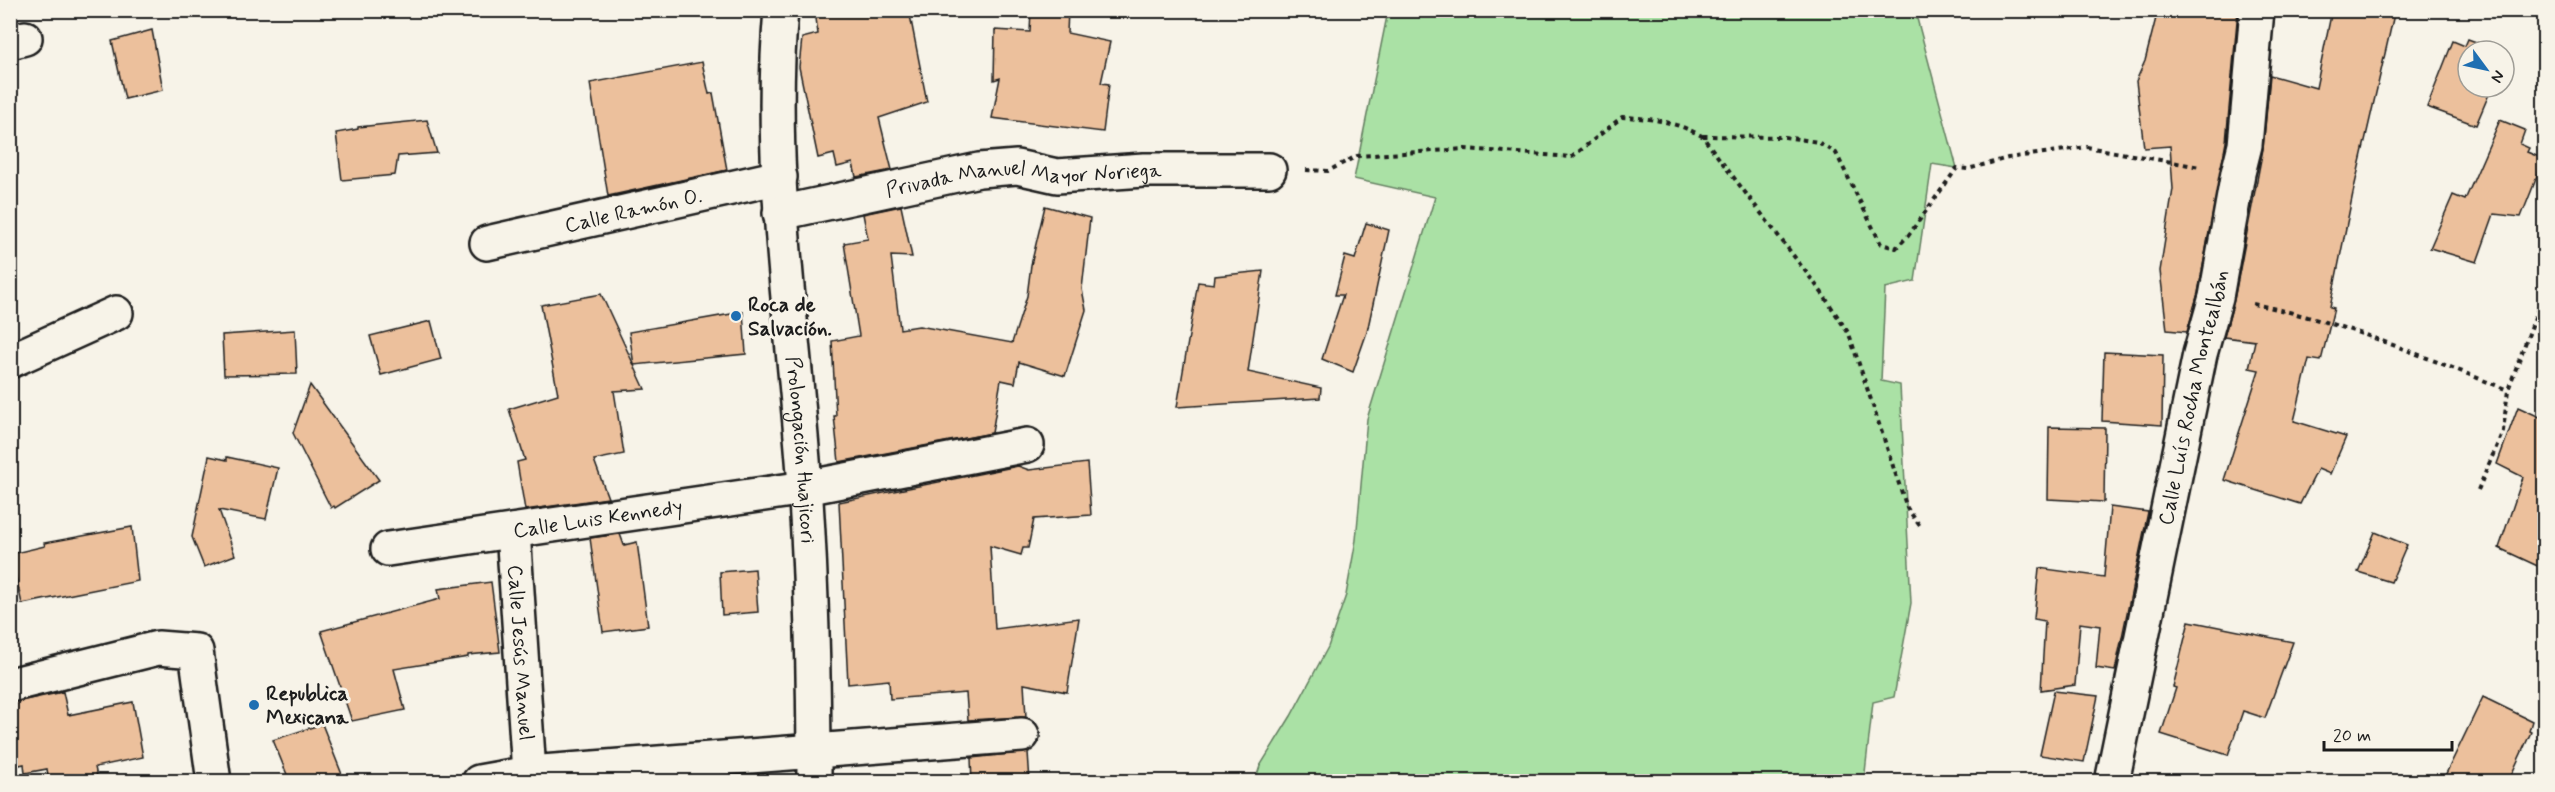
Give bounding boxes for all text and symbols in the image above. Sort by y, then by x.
north arrow [2456,39,2516,99]
text: N [2486,66,2509,87]
street label: Privada Manuel Mayor Noriega [883,154,1162,205]
street label: Calle Ramón O. [562,182,705,240]
street label: Calle Luís Rocha Montealbán [2152,268,2236,528]
place label: Roca de Salvación. [748,291,832,343]
marker: Roca de Salvación. [729,309,743,323]
street label: Prolongación Huajicori [779,355,822,544]
street label: Calle Luis Kennedy [511,493,684,546]
street label: Calle Jesús Manuel [500,564,540,742]
place label: Republica Mexicana [266,680,350,732]
marker: Republica Mexicana [247,698,261,712]
scale bar [2324,714,2452,752]
text: 20 m [2333,724,2371,748]

